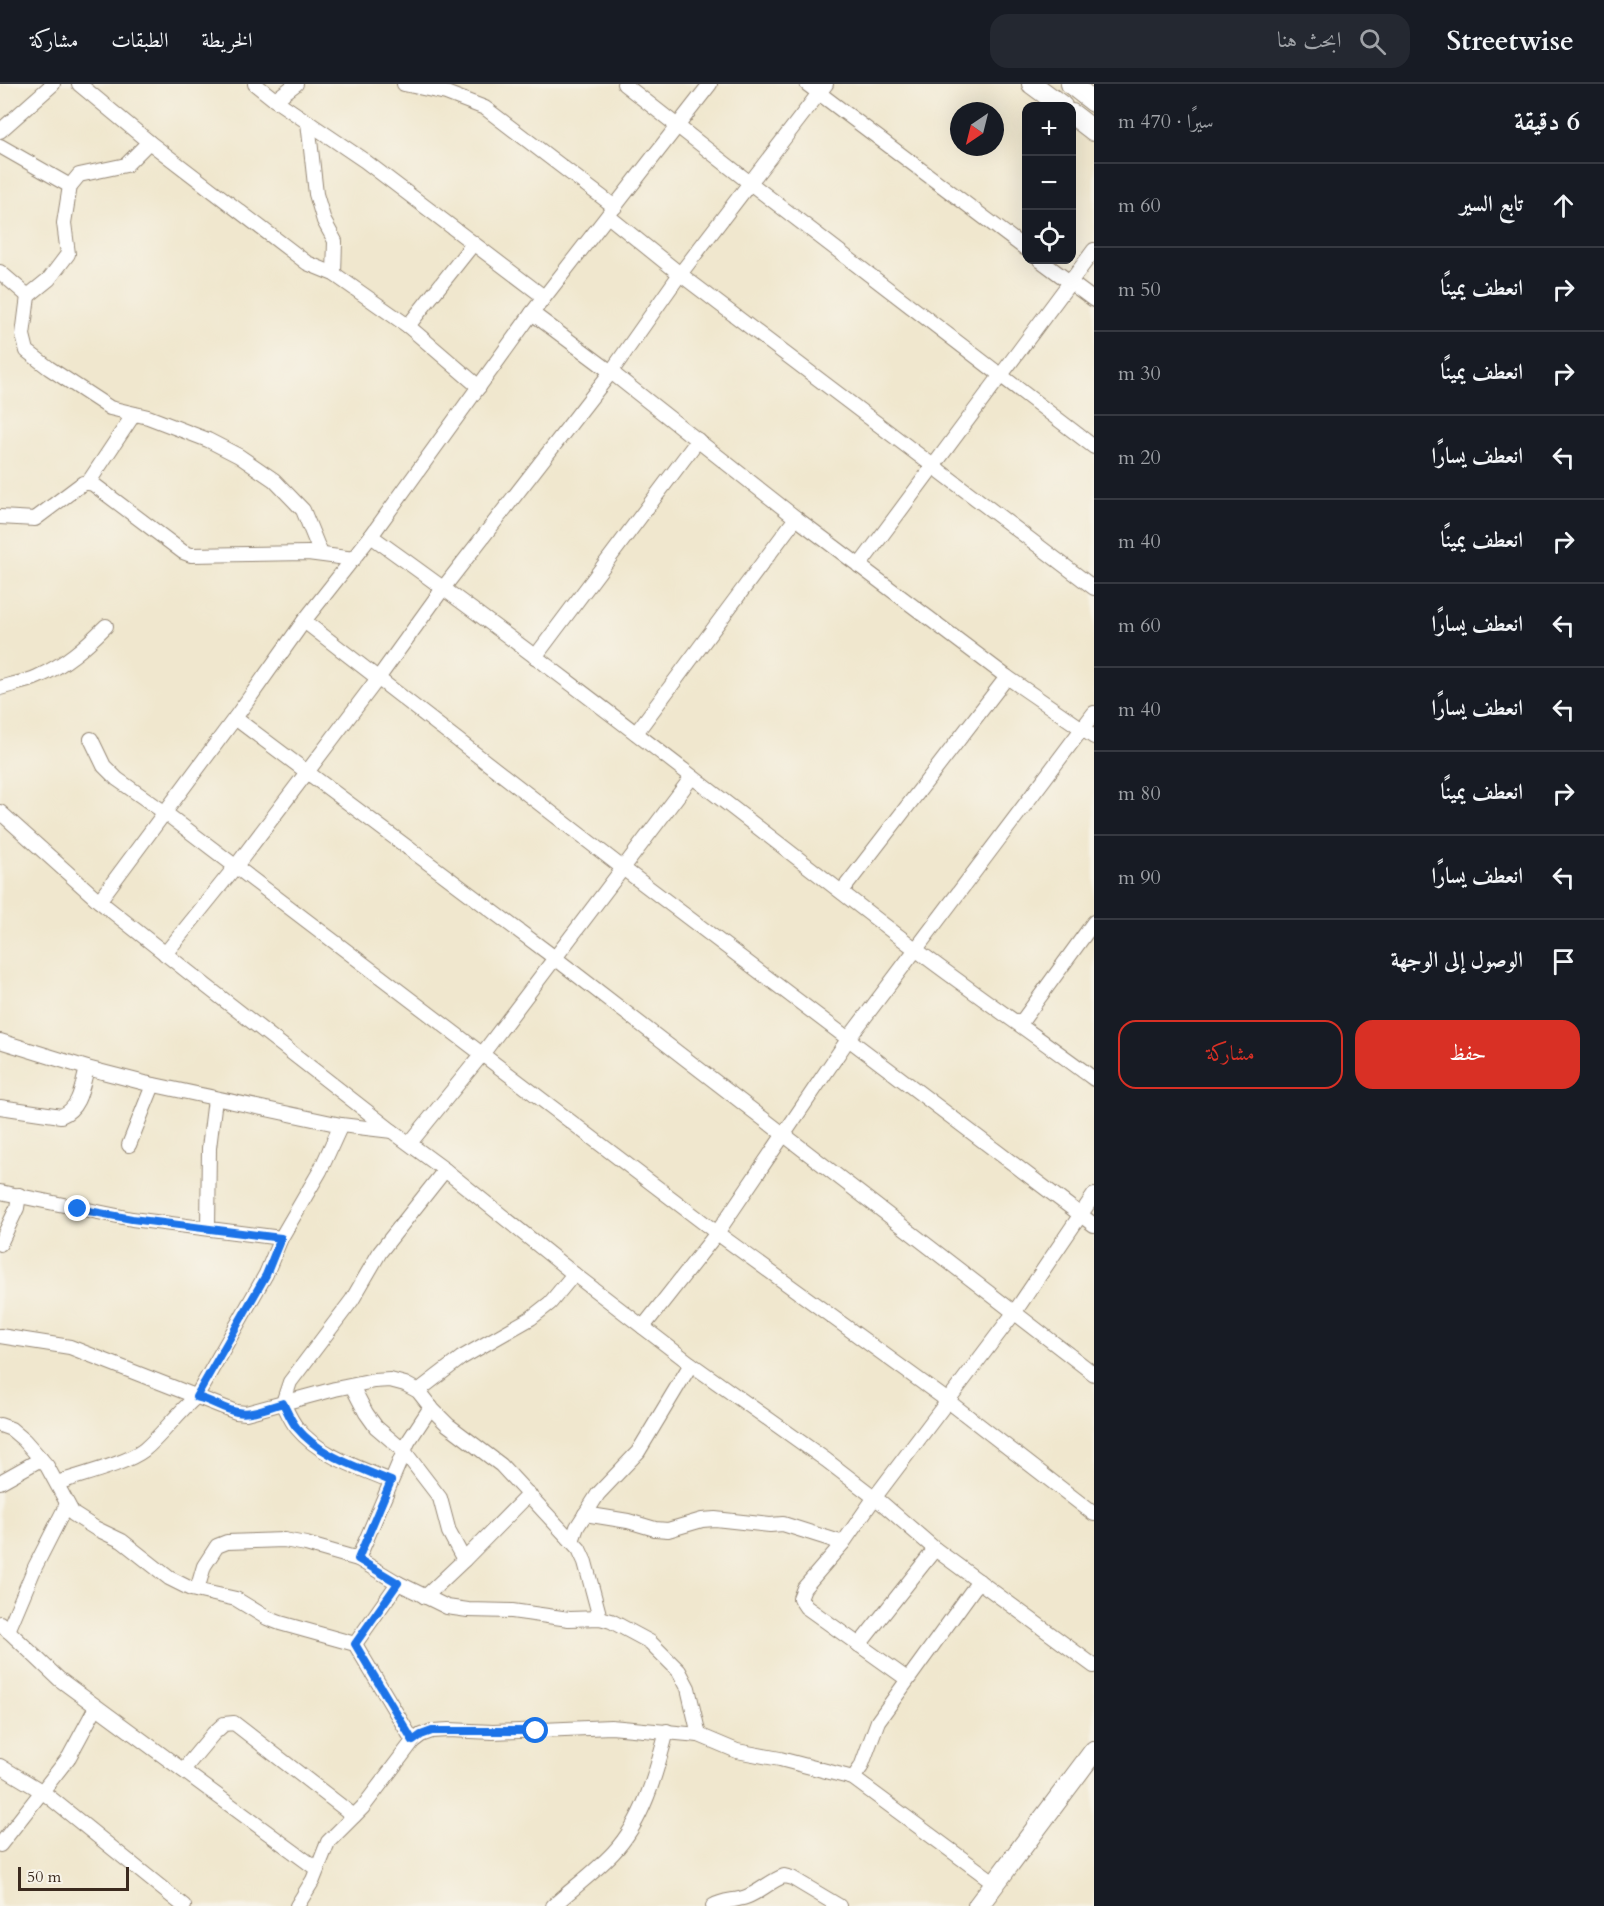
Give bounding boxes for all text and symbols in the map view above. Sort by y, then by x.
search box [990,14,1410,68]
text: Streetwise [1446,22,1574,60]
text: ابحث هنا [1277,25,1341,55]
icon: search [1356,25,1389,58]
text: مشاركة [30,26,78,55]
text: الطبقات [111,26,168,55]
text: الخريطة [201,26,253,55]
north arrow [950,102,1004,156]
map controls [1022,102,1076,264]
button: + [1022,102,1076,156]
text: 6 دقيقة [1514,104,1580,139]
text: سيرًا · 470 m [1118,108,1214,135]
button: − [1022,156,1076,210]
text: تابع السير [1460,189,1523,219]
icon: ahead [1547,189,1580,222]
text: 60 m [1118,192,1161,219]
button: locate [1022,210,1076,264]
text: انعطف يمينًا [1440,273,1523,303]
icon: right [1547,273,1580,306]
text: 50 m [1118,276,1161,303]
text: انعطف يمينًا [1440,357,1523,387]
icon: right [1547,357,1580,390]
text: 30 m [1118,360,1161,387]
text: انعطف يسارًا [1432,441,1523,471]
icon: left [1547,441,1580,474]
text: 20 m [1118,444,1161,471]
text: انعطف يمينًا [1440,525,1523,555]
icon: right [1547,525,1580,558]
text: 40 m [1118,528,1161,555]
text: انعطف يسارًا [1432,609,1523,639]
icon: left [1547,609,1580,642]
text: 60 m [1118,612,1161,639]
text: انعطف يسارًا [1432,693,1523,723]
icon: left [1547,693,1580,726]
text: 40 m [1118,696,1161,723]
text: انعطف يمينًا [1440,777,1523,807]
icon: right [1547,777,1580,810]
text: 80 m [1118,780,1161,807]
text: انعطف يسارًا [1432,861,1523,891]
icon: left [1547,861,1580,894]
text: 90 m [1118,864,1161,891]
text: الوصول إلى الوجهة [1391,945,1523,975]
icon: arrive [1547,945,1580,978]
button: مشاركة [1118,1020,1343,1089]
button: حفظ [1355,1020,1580,1089]
route end [64,1195,90,1221]
route start [522,1717,548,1743]
scale bar [18,1864,129,1892]
text: 50 m [27,1866,61,1888]

